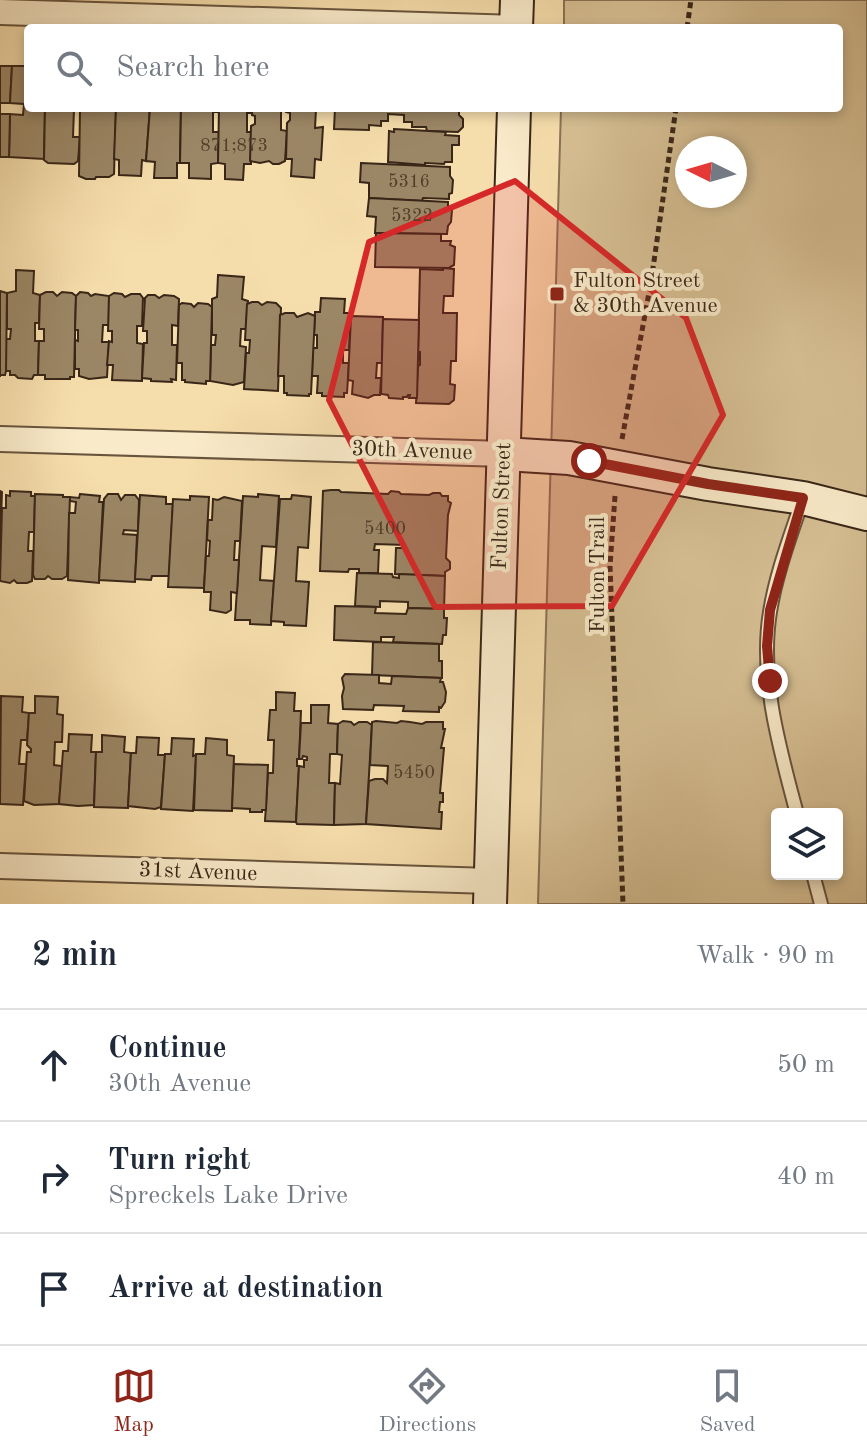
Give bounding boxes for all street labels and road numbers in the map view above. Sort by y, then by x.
street label: 30th Avenue [351,438,473,464]
street label: Fulton Street [489,442,515,570]
street label: Fulton Trail [587,517,609,633]
street label: 31st Avenue [138,859,258,885]

